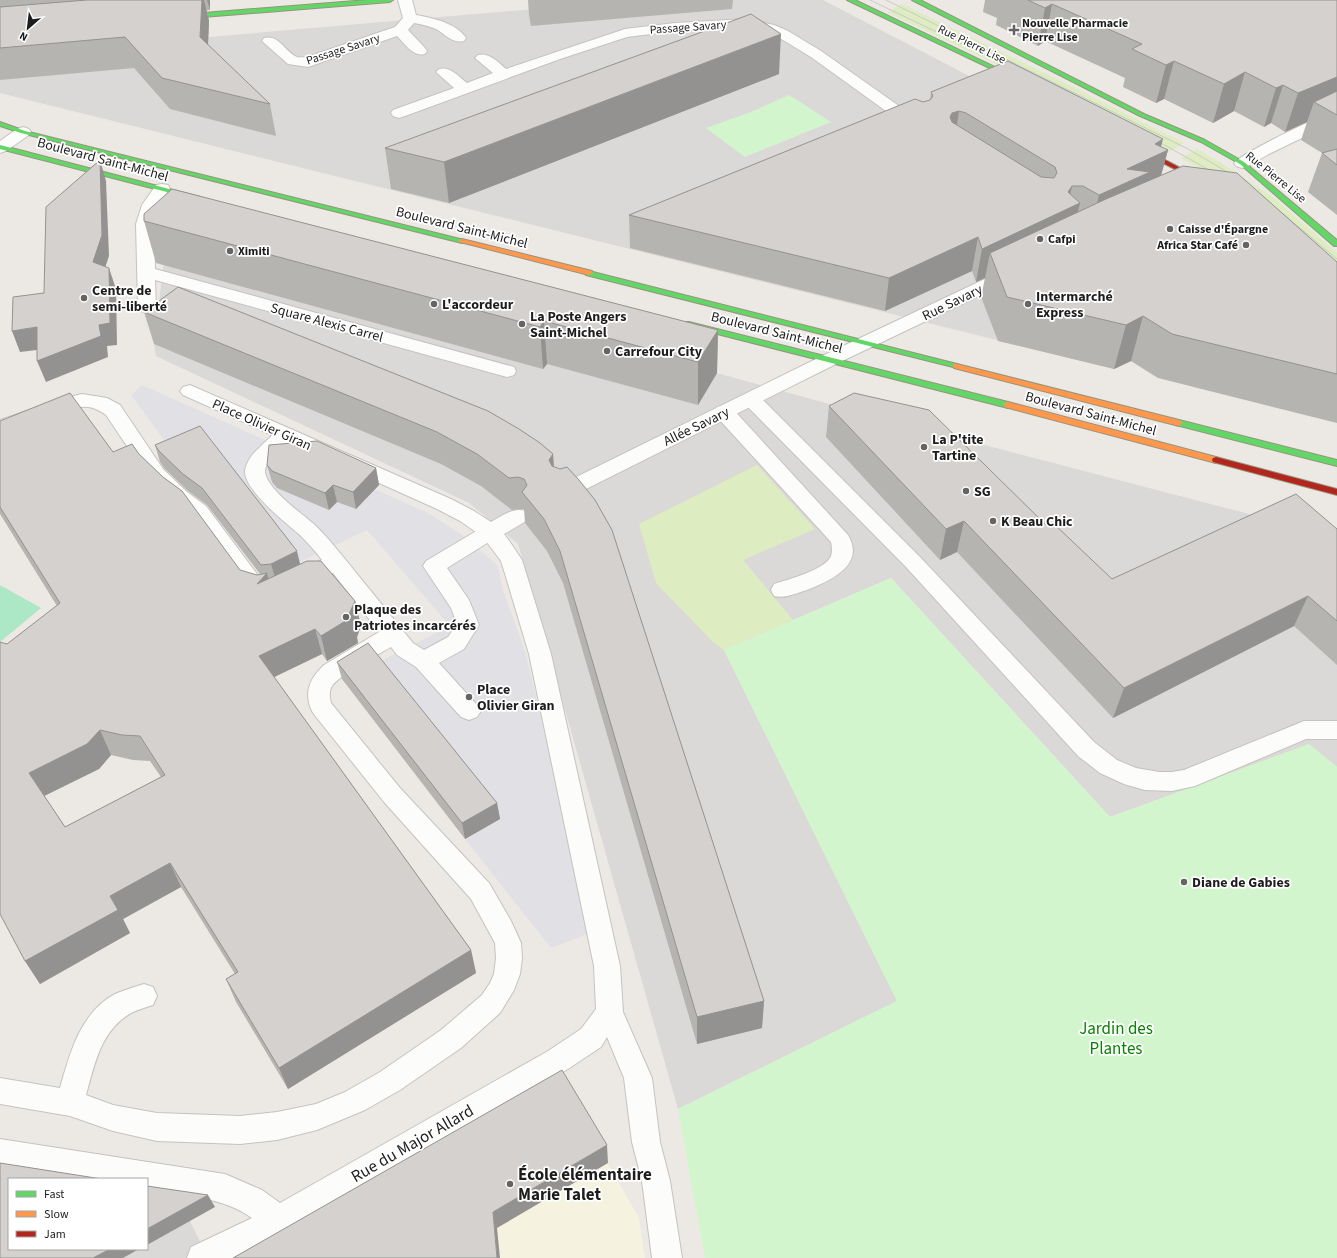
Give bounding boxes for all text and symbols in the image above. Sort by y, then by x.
north arrow [8,8,48,48]
place label: Nouvelle Pharmacie Pierre Lise [1022,15,1128,46]
street label: Passage Savary [649,16,727,39]
street label: Rue Pierre Lise [935,21,1009,68]
marker: Nouvelle Pharmacie Pierre Lise [1009,25,1019,35]
text: N [17,28,30,45]
street label: Passage Savary [304,29,383,69]
street label: Boulevard Saint-Michel [35,133,171,187]
street label: Rue Pierre Lise [1242,148,1310,207]
street label: Boulevard Saint-Michel [394,202,530,254]
place label: Caisse d'Épargne [1178,221,1268,238]
marker: Caisse d'Épargne [1165,224,1175,234]
place label: Cafpi [1048,231,1076,248]
marker: Cafpi [1035,234,1045,244]
place label: Africa Star Café [1156,237,1238,254]
marker: Africa Star Café [1241,240,1251,250]
place label: Ximiti [238,243,270,260]
marker: Ximiti [225,246,235,256]
street label: Rue Savary [919,279,986,326]
place label: Centre de semi-liberté [92,281,167,317]
place label: Intermarché Express [1036,287,1113,323]
marker: Centre de semi-liberté [79,293,89,303]
place label: L'accordeur [442,295,514,315]
street label: Square Alexis Carrel [268,298,386,348]
marker: L'accordeur [429,299,439,309]
marker: Intermarché Express [1023,299,1033,309]
place label: La Poste Angers Saint-Michel [530,307,626,343]
street label: Boulevard Saint-Michel [709,307,845,359]
marker: La Poste Angers Saint-Michel [517,319,527,329]
place label: Carrefour City [615,342,703,362]
marker: Carrefour City [602,346,612,356]
street label: Boulevard Saint-Michel [1023,387,1159,441]
street label: Place Olivier Giran [209,394,314,456]
street label: Allée Savary [660,402,733,451]
place label: La P'tite Tartine [932,430,984,466]
marker: La P'tite Tartine [919,442,929,452]
place label: SG [974,482,991,502]
marker: SG [961,486,971,496]
place label: K Beau Chic [1001,512,1073,532]
marker: K Beau Chic [988,516,998,526]
place label: Plaque des Patriotes incarcérés [354,600,476,636]
marker: Plaque des Patriotes incarcérés [341,612,351,622]
place label: Place Olivier Giran [477,680,555,716]
marker: Place Olivier Giran [464,692,474,702]
place label: Diane de Gabies [1192,873,1290,893]
marker: Diane de Gabies [1179,877,1189,887]
park label: Jardin des Plantes [1079,1017,1153,1061]
street label: Rue du Major Allard [347,1099,478,1189]
place label: École élémentaire Marie Talet [518,1163,652,1207]
legend [8,1178,148,1250]
marker: École élémentaire Marie Talet [505,1179,515,1189]
text: Fast [44,1186,64,1203]
text: Slow [44,1206,69,1223]
text: Jam [44,1226,66,1243]

